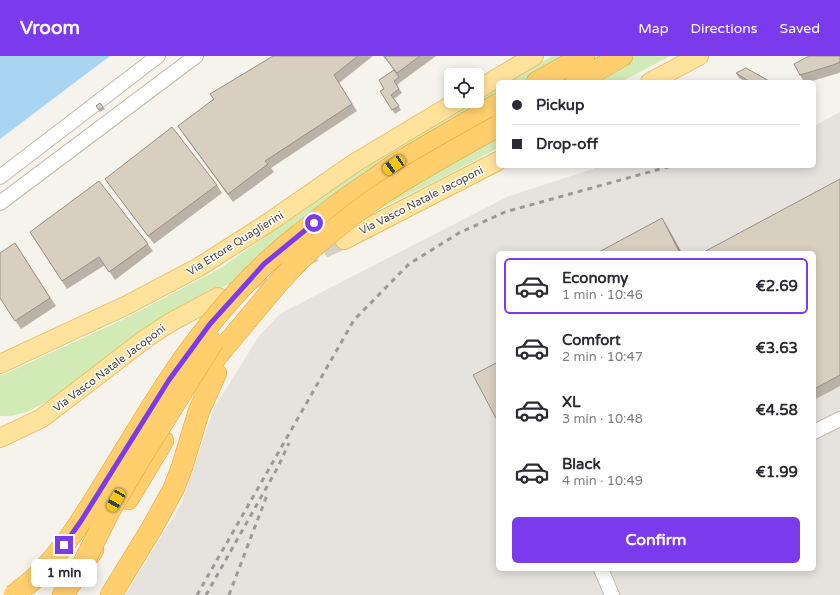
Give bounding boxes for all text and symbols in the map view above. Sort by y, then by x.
text: Vroom [20,17,80,39]
text: Map [638,20,669,37]
text: Directions [691,20,758,37]
text: Saved [780,20,820,37]
map controls [444,68,484,108]
button: locate [444,68,484,108]
text: Pickup [536,96,584,114]
text: Drop-off [536,135,598,153]
car [381,153,407,177]
street label: Via Vasco Natale Jacoponi [357,164,485,237]
street label: Via Ettore Quaglierini [185,208,286,278]
route start [305,214,323,232]
icon: car [514,268,550,304]
text: Economy [562,269,628,287]
text: €2.69 [756,277,798,295]
text: 1 min · 10:46 [562,287,643,303]
street label: Via Vasco Natale Jacoponi [51,322,168,415]
icon: car [514,330,550,366]
text: Comfort [562,331,621,349]
text: €3.63 [756,339,798,357]
text: 2 min · 10:47 [562,349,643,365]
icon: car [514,392,550,428]
text: XL [562,393,581,411]
text: €4.58 [756,401,798,419]
text: 3 min · 10:48 [562,411,643,427]
icon: car [514,454,550,490]
text: Black [562,455,601,473]
text: €1.99 [756,463,798,481]
text: 4 min · 10:49 [562,473,643,489]
car [105,487,127,513]
button: Confirm [512,517,800,563]
route end [55,536,73,554]
callout: 1 min [31,559,97,587]
text: 1 min [47,565,81,581]

